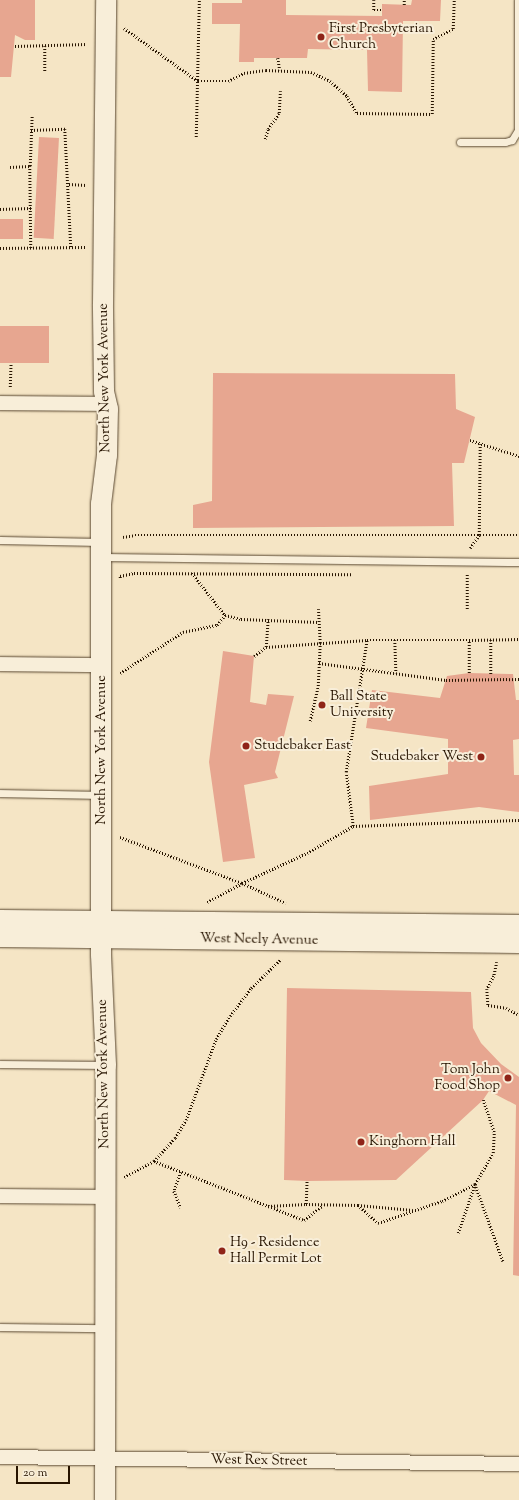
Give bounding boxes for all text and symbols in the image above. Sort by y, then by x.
place label: First Presbyterian Church [329,21,433,54]
marker: First Presbyterian Church [316,32,326,42]
street label: North New York Avenue [95,303,115,453]
street label: North New York Avenue [94,675,110,825]
place label: Ball State University [330,689,393,722]
marker: Ball State University [317,700,327,710]
place label: Studebaker East [254,738,351,754]
marker: Studebaker East [241,741,251,751]
place label: Studebaker West [370,749,473,765]
marker: Studebaker West [476,752,486,762]
street label: West Neely Avenue [200,931,318,949]
street label: North New York Avenue [94,999,114,1149]
place label: Tom John Food Shop [435,1062,500,1094]
marker: Tom John Food Shop [503,1073,513,1083]
place label: Kinghorn Hall [369,1134,456,1150]
marker: Kinghorn Hall [356,1137,366,1147]
place label: H9 - Residence Hall Permit Lot [230,1235,321,1268]
marker: H9 - Residence Hall Permit Lot [217,1246,227,1256]
street label: West Rex Street [210,1452,308,1470]
scale bar [18,1458,72,1484]
text: 20 m [23,1464,47,1482]

